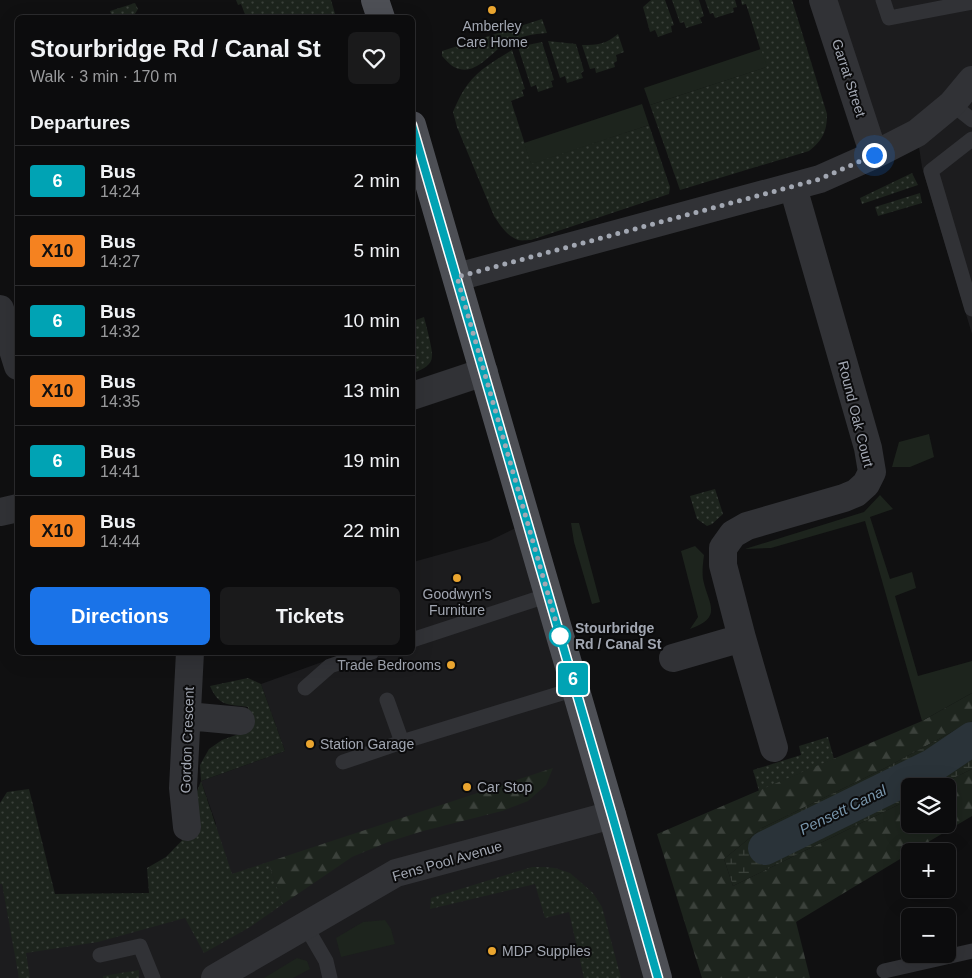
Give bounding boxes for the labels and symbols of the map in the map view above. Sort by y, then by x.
marker: Amberley Care Home [486,4,498,16]
place label: Amberley Care Home [456,18,528,50]
street label: Garrat Street [829,37,869,119]
your location [862,143,887,168]
street label: Round Oak Court [835,359,877,469]
marker: Goodwyn's Furniture [451,572,463,584]
place label: Goodwyn's Furniture [423,586,491,618]
place label: Stourbridge Rd / Canal St [575,620,662,652]
marker: Stourbridge Rd / Canal St [549,625,571,647]
place label: Trade Bedrooms [337,657,441,673]
marker: Trade Bedrooms [445,659,457,671]
line badge: 6 [557,663,589,695]
street label: Gordon Crescent [177,686,197,794]
place label: Station Garage [320,736,414,752]
marker: Station Garage [304,738,316,750]
place label: Car Stop [477,779,532,795]
marker: Car Stop [461,781,473,793]
water label: Pensett Canal [797,781,889,838]
street label: Fens Pool Avenue [390,838,504,884]
place label: MDP Supplies [502,943,590,959]
marker: MDP Supplies [486,945,498,957]

